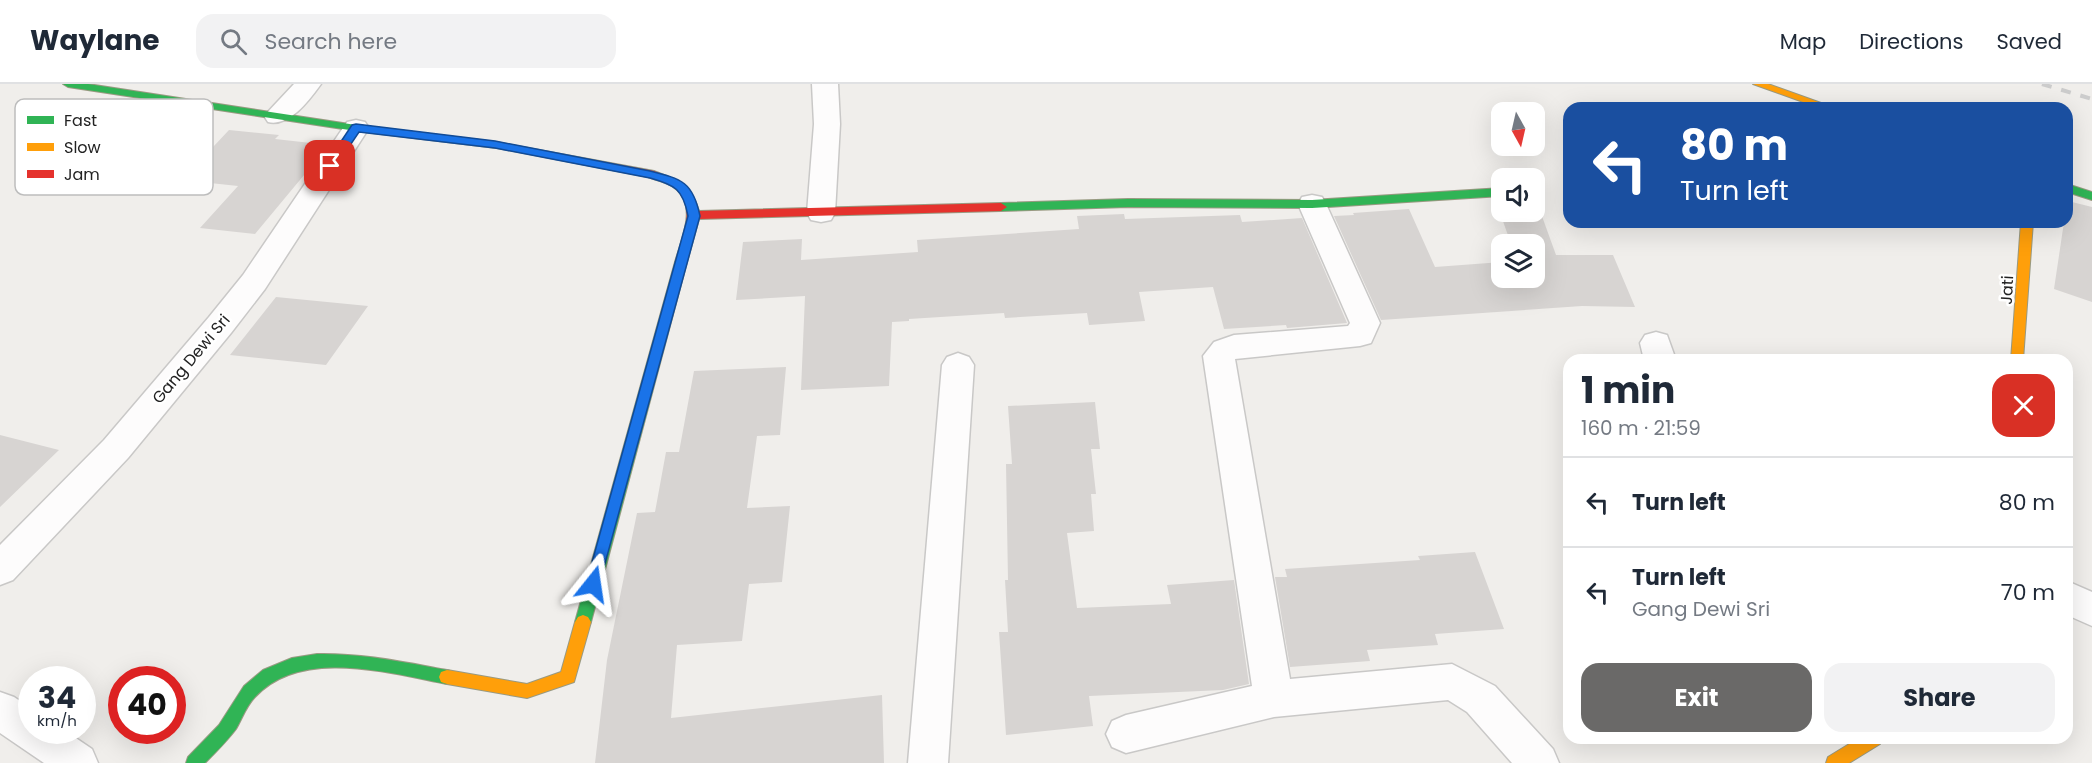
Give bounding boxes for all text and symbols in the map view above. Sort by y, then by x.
search box [196,14,616,68]
text: Waylane [30,21,160,60]
icon: search [217,25,250,58]
text: Search here [265,26,397,57]
text: Map [1780,27,1826,56]
text: Directions [1859,27,1963,56]
text: Saved [1996,27,2062,56]
legend [15,99,213,195]
north arrow [1491,102,1545,156]
map controls [1491,102,1545,288]
text: Fast [64,109,97,132]
text: 80 m [1680,116,1788,175]
icon: left [1581,126,1659,204]
text: Slow [64,136,101,159]
pin [304,140,355,191]
icon: arrive [313,149,346,182]
text: Jam [64,163,100,186]
button: sound [1491,168,1545,222]
text: Turn left [1680,172,1789,209]
button: layers [1491,234,1545,288]
street label: Jati [1995,275,2019,305]
street label: Gang Dewi Sri [147,309,235,409]
text: 1 min [1581,365,1675,416]
button: close [1992,374,2055,437]
text: 160 m · 21:59 [1581,414,1701,442]
icon: left [1581,486,1614,519]
text: Turn left [1632,487,1726,518]
text: 80 m [1999,487,2055,518]
position arrow [561,552,625,616]
text: Turn left [1632,562,1726,593]
icon: left [1581,576,1614,609]
text: 70 m [2001,577,2055,608]
text: Gang Dewi Sri [1632,595,1770,623]
button: Exit [1581,663,1812,732]
button: Share [1824,663,2055,732]
speed limit sign: 40 [108,666,186,744]
text: 34 [38,676,76,719]
text: km/h [37,710,77,731]

